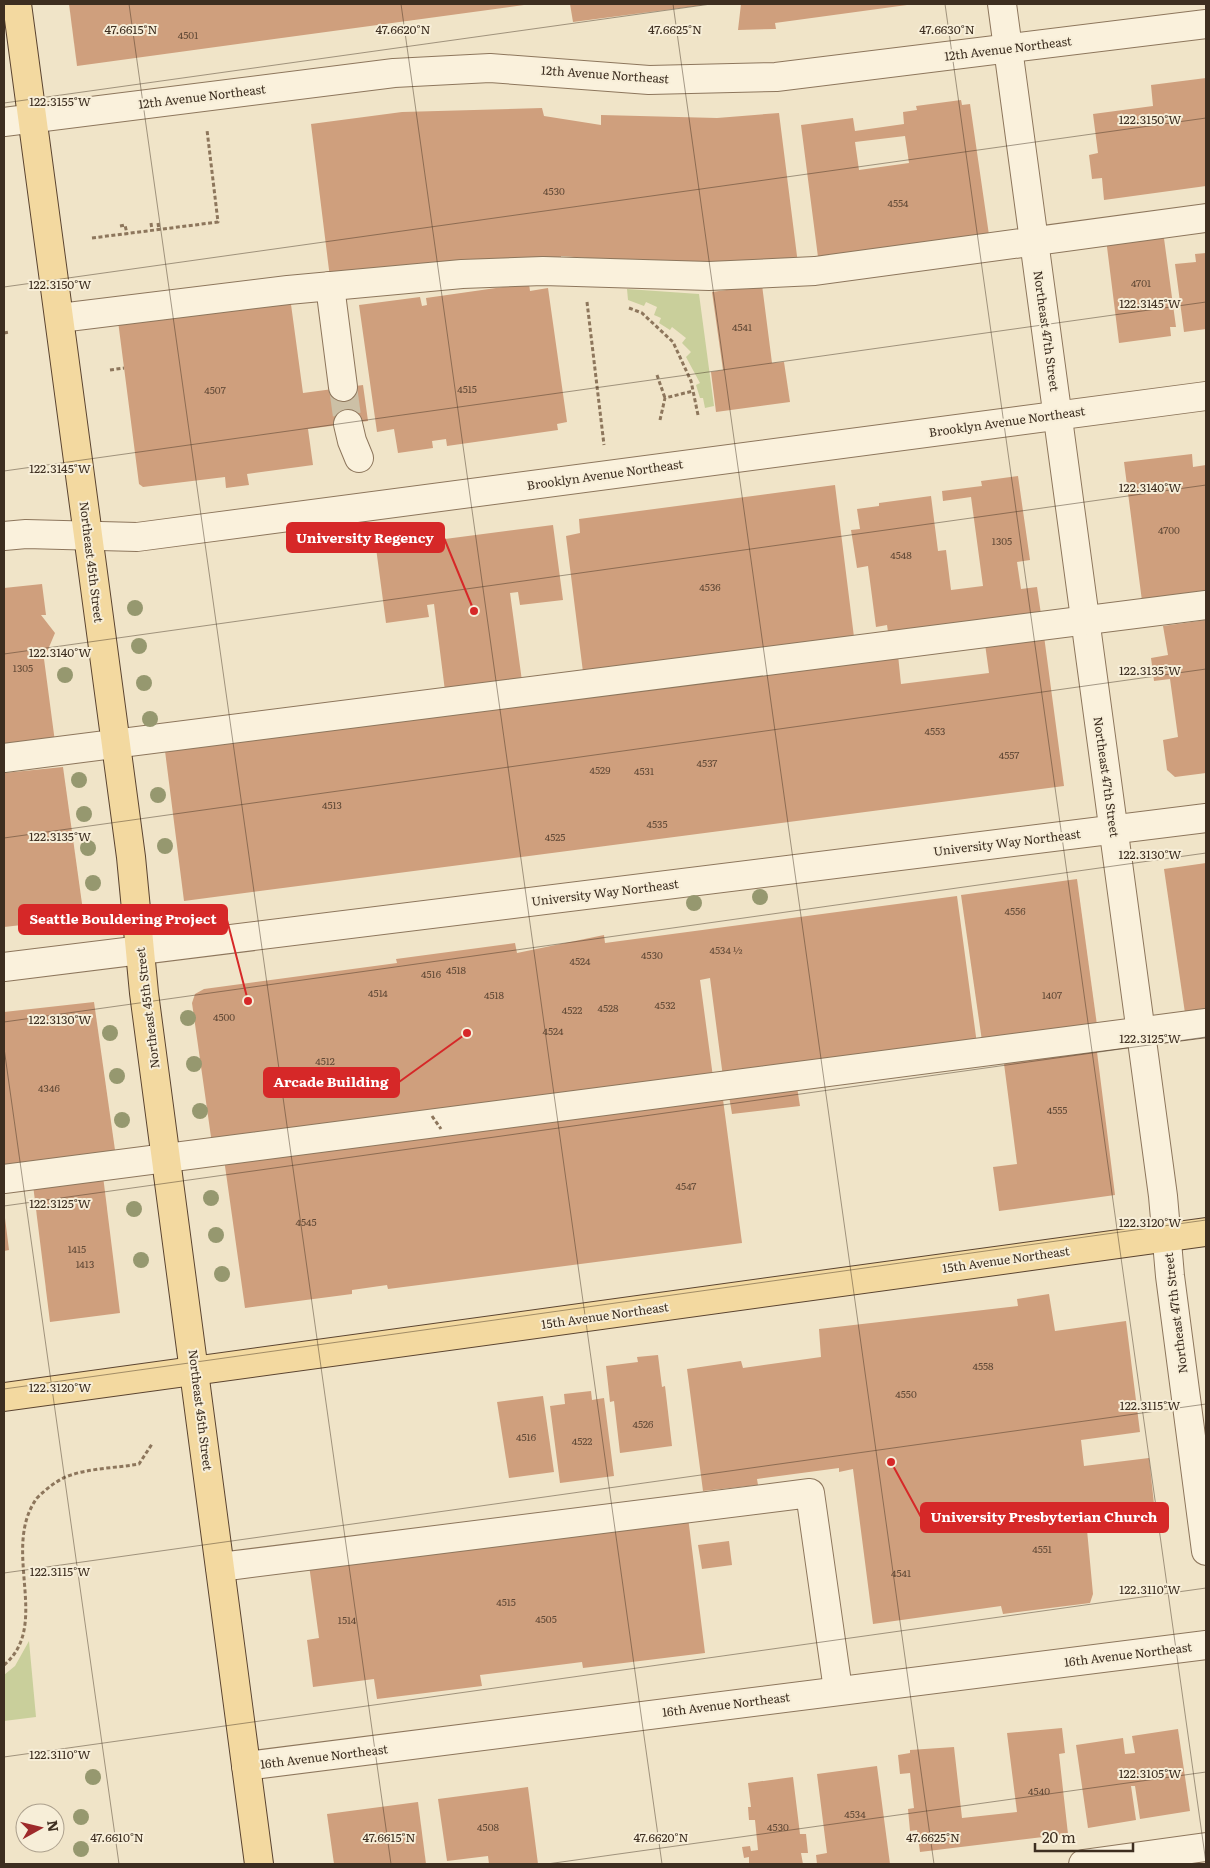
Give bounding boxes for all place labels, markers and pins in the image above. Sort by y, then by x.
callout: University Regency [287,523,444,552]
callout: Seattle Bouldering Project [19,905,227,934]
callout: Arcade Building [264,1068,399,1097]
callout: University Presbyterian Church [921,1503,1168,1532]

